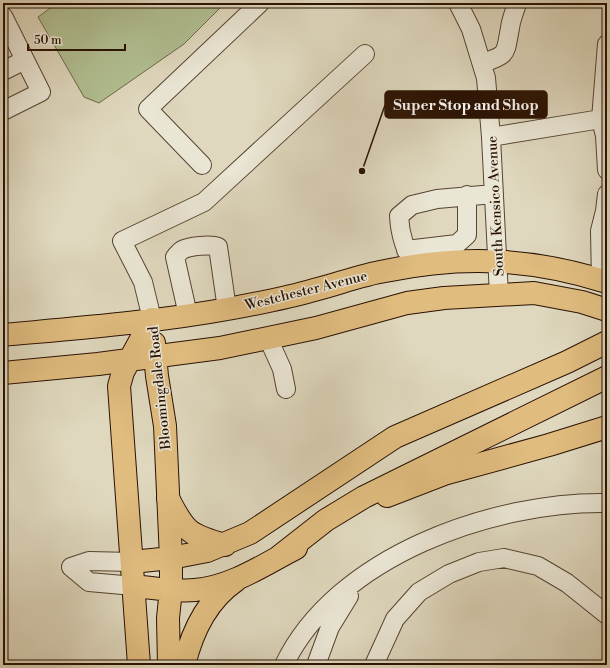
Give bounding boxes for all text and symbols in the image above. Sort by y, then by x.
scale bar [28,26,125,52]
text: 50 m [34,33,62,48]
callout: Super Stop and Shop [385,91,547,118]
text: Super Stop and Shop [393,96,539,115]
street label: South Kensico Avenue [483,135,509,277]
street label: Westchester Avenue [242,267,369,315]
street label: Bloomingdale Road [145,325,176,451]

